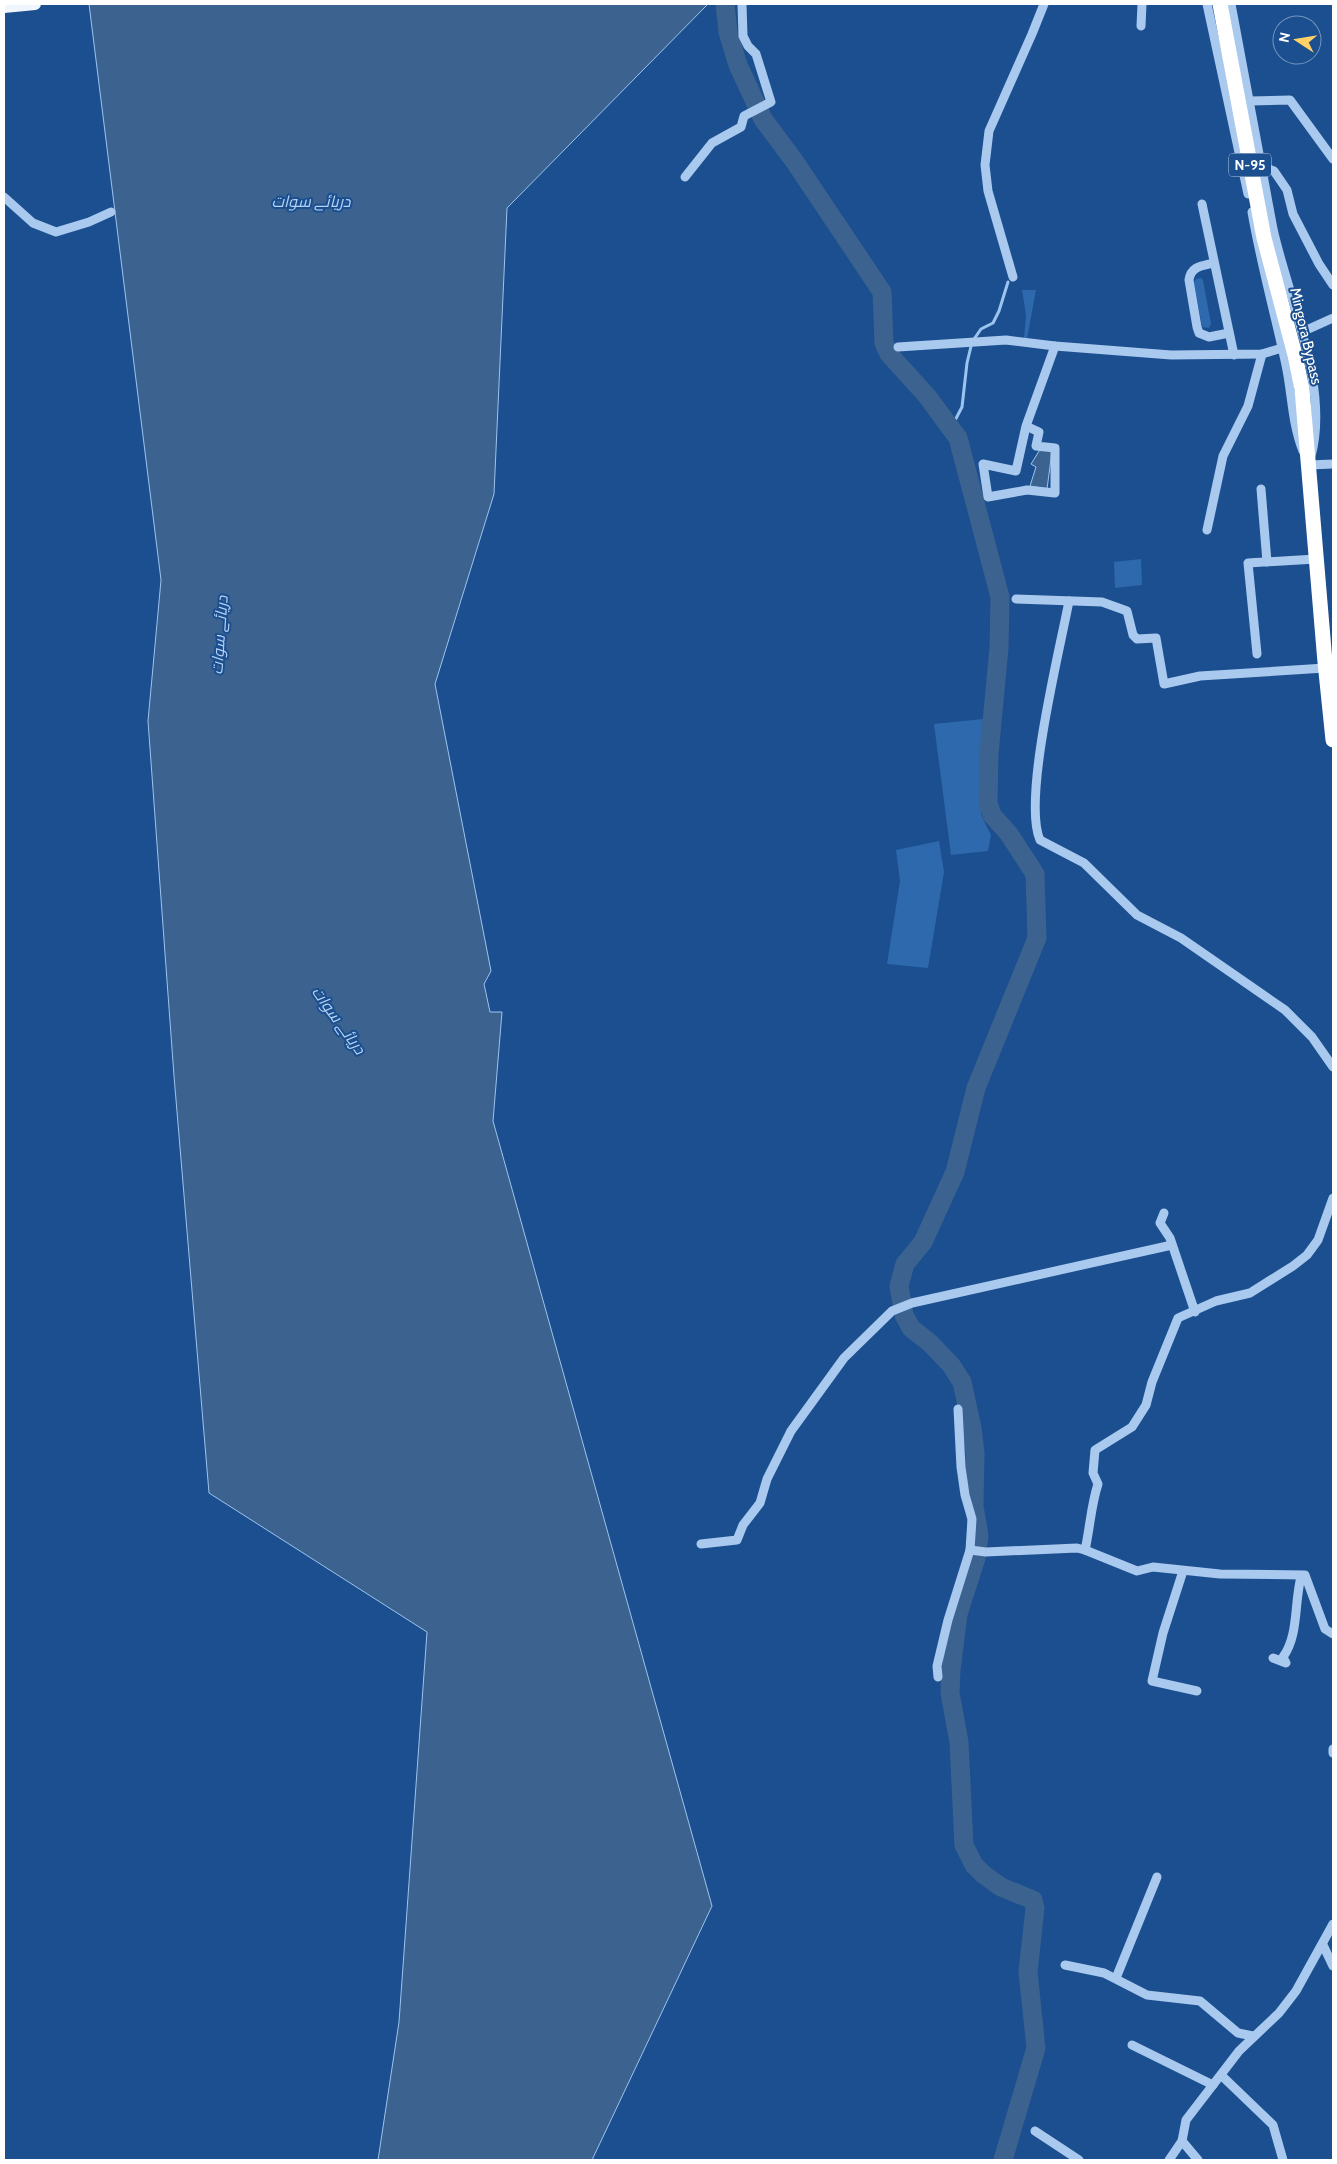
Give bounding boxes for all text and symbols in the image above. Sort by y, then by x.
north arrow [1272,15,1322,65]
text: N [1274,31,1294,44]
road number: N-95 [1229,154,1271,176]
water label: دریائے سوات [271,192,352,211]
street label: Mingora Bypass [1286,286,1326,386]
water label: دریائے سوات [207,594,232,675]
water label: دریائے سوات [308,983,370,1059]

